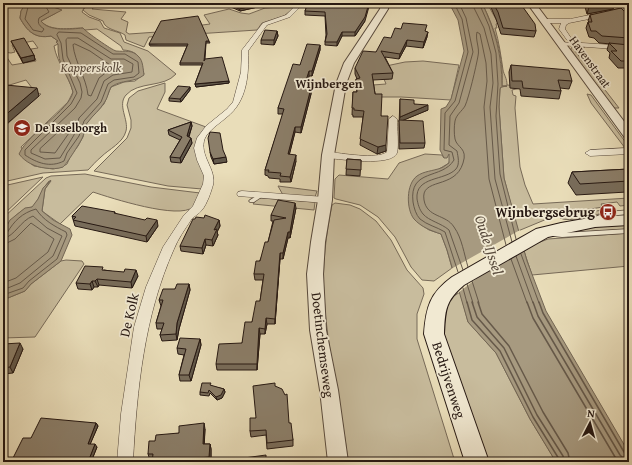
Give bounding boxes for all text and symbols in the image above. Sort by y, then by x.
street label: Havenstraat [566,32,616,92]
water label: Kapperskolk [59,58,122,77]
district label: Wijnbergen [295,74,363,93]
school or university icon: De Isselborgh [12,118,32,138]
place label: De Isselborgh [35,119,107,136]
place label: Wijnbergsebrug [496,202,596,222]
bus stop icon: Wijnbergsebrug [598,202,618,222]
water label: Oude IJssel [470,212,509,278]
street label: De Kolk [114,290,144,339]
street label: Doetinchemseweg [307,291,339,399]
street label: Bedrijvenweg [427,339,471,421]
north arrow [570,403,610,443]
text: N [587,405,596,421]

